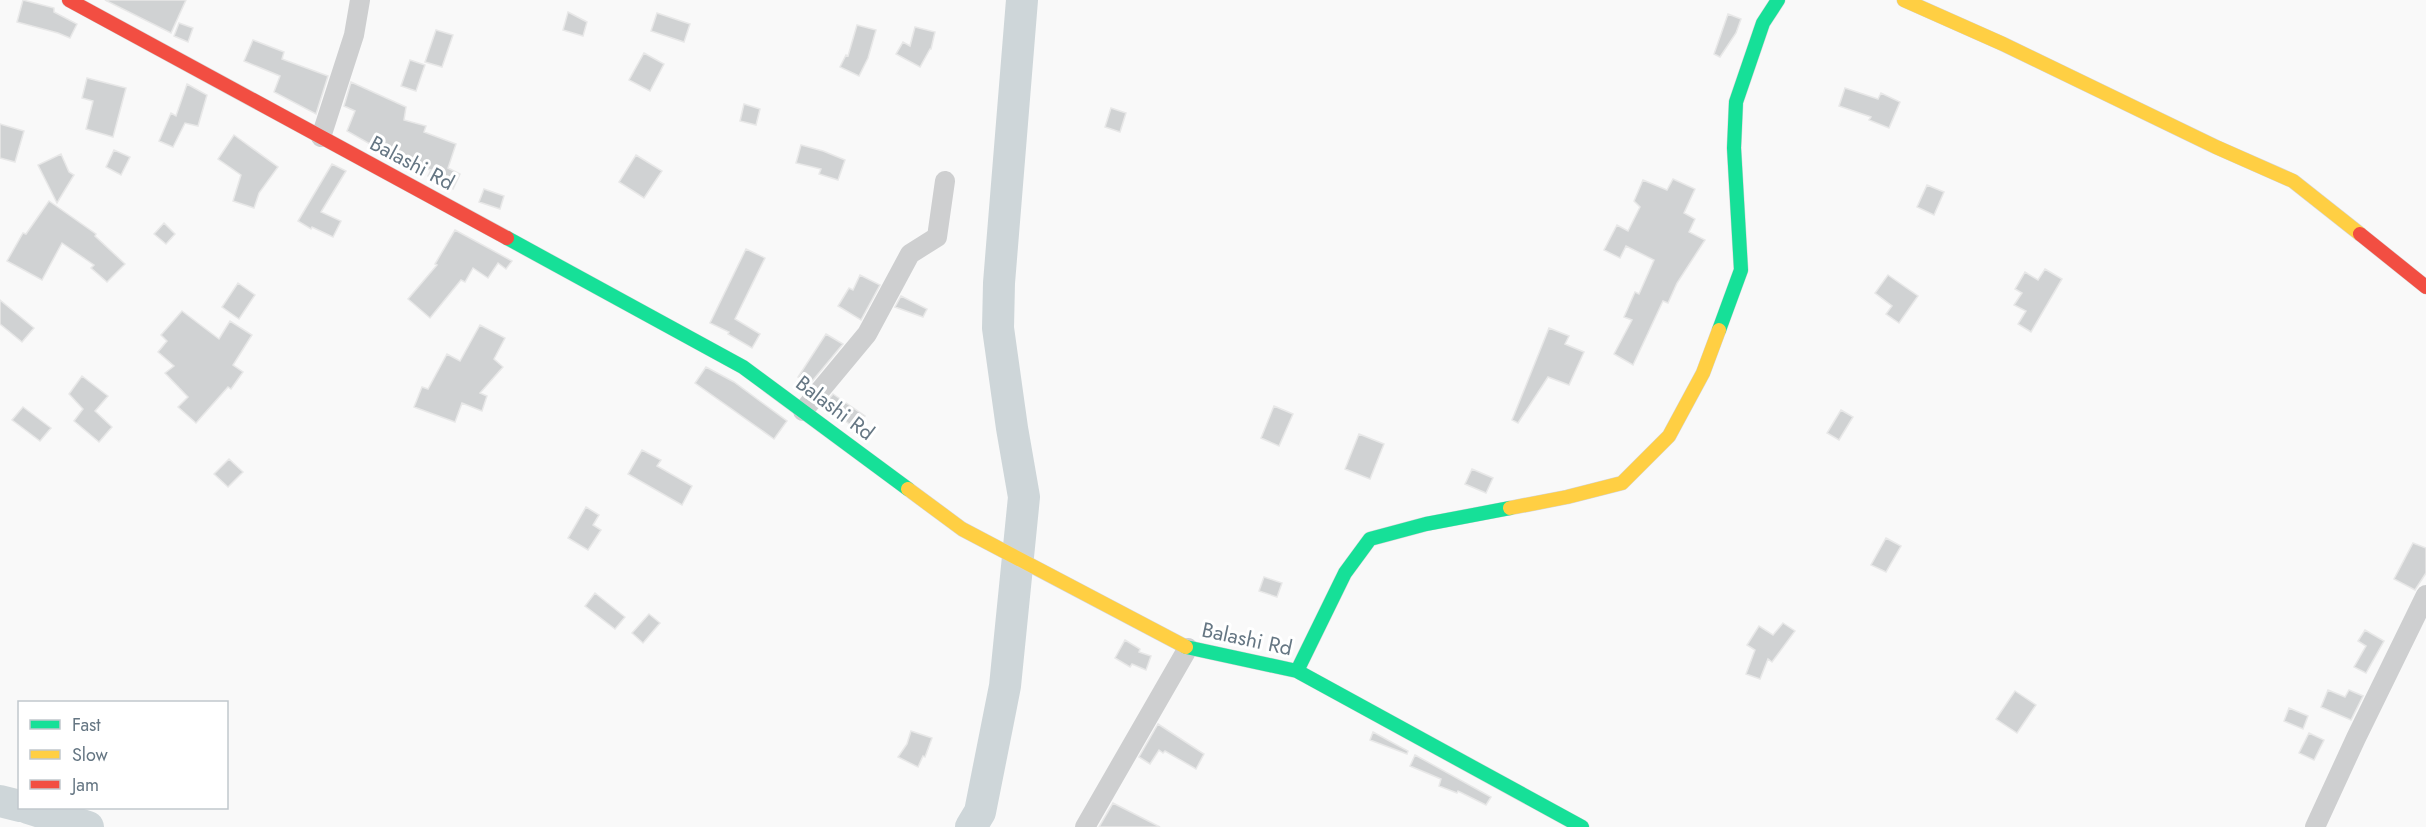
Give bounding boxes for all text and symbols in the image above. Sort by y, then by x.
street label: Balashi Rd [364,128,460,198]
street label: Balashi Rd [789,368,881,448]
street label: Balashi Rd [1199,615,1295,663]
legend [18,701,228,809]
text: Fast [72,712,101,738]
text: Slow [72,742,109,768]
text: Jam [70,772,99,798]

